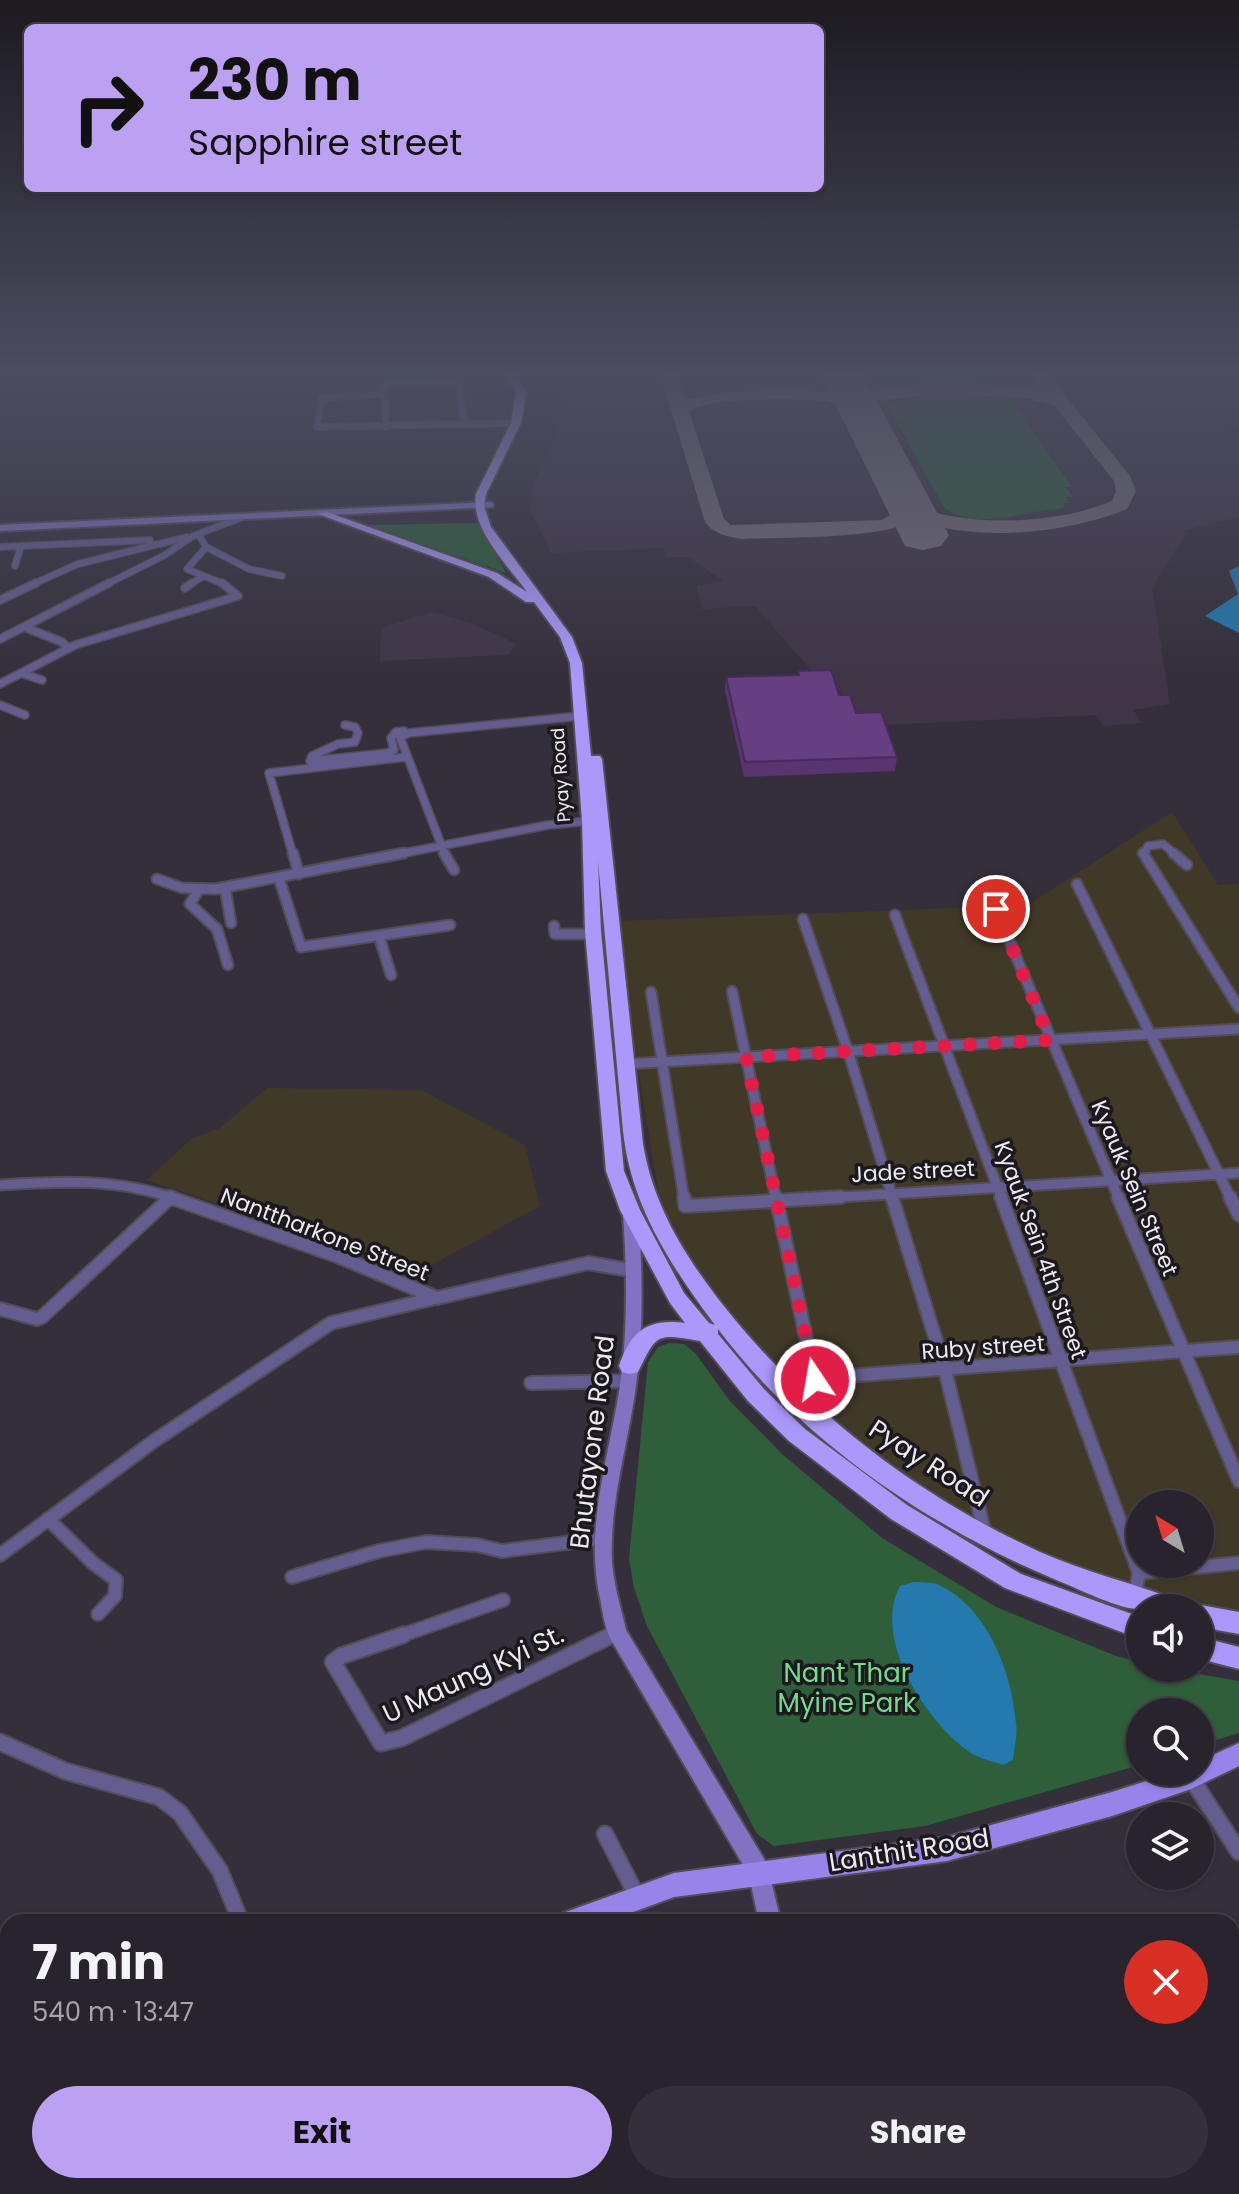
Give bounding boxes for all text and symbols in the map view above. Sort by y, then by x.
text: 230 m [188,41,362,120]
icon: right [56,56,160,160]
text: Sapphire street [188,117,462,168]
street label: Pyay Road [545,727,576,823]
pin [962,875,1030,943]
icon: arrive [974,887,1018,931]
street label: Kyauk Sein Street [1084,1096,1186,1281]
street label: Kyauk Sein 4th Street [987,1137,1094,1363]
street label: Jade street [850,1153,976,1190]
street label: Nanttharkone Street [216,1180,434,1289]
street label: Ruby street [920,1328,1046,1367]
street label: Bhutayone Road [561,1333,623,1551]
position arrow [773,1338,857,1422]
street label: Pyay Road [862,1411,996,1515]
north arrow [1126,1490,1214,1578]
map controls [1126,1490,1214,1890]
button: sound [1126,1594,1214,1682]
street label: U Maung Kyi St. [377,1616,569,1732]
park label: Nant Thar Myine Park [778,1655,917,1721]
button: search [1126,1698,1214,1786]
button: layers [1126,1802,1214,1890]
street label: Lanthit Road [826,1820,992,1880]
text: 7 min [32,1929,165,1996]
button: close [1124,1940,1208,2024]
text: 540 m · 13:47 [32,1994,194,2030]
button: Exit [32,2086,612,2178]
button: Share [628,2086,1208,2178]

